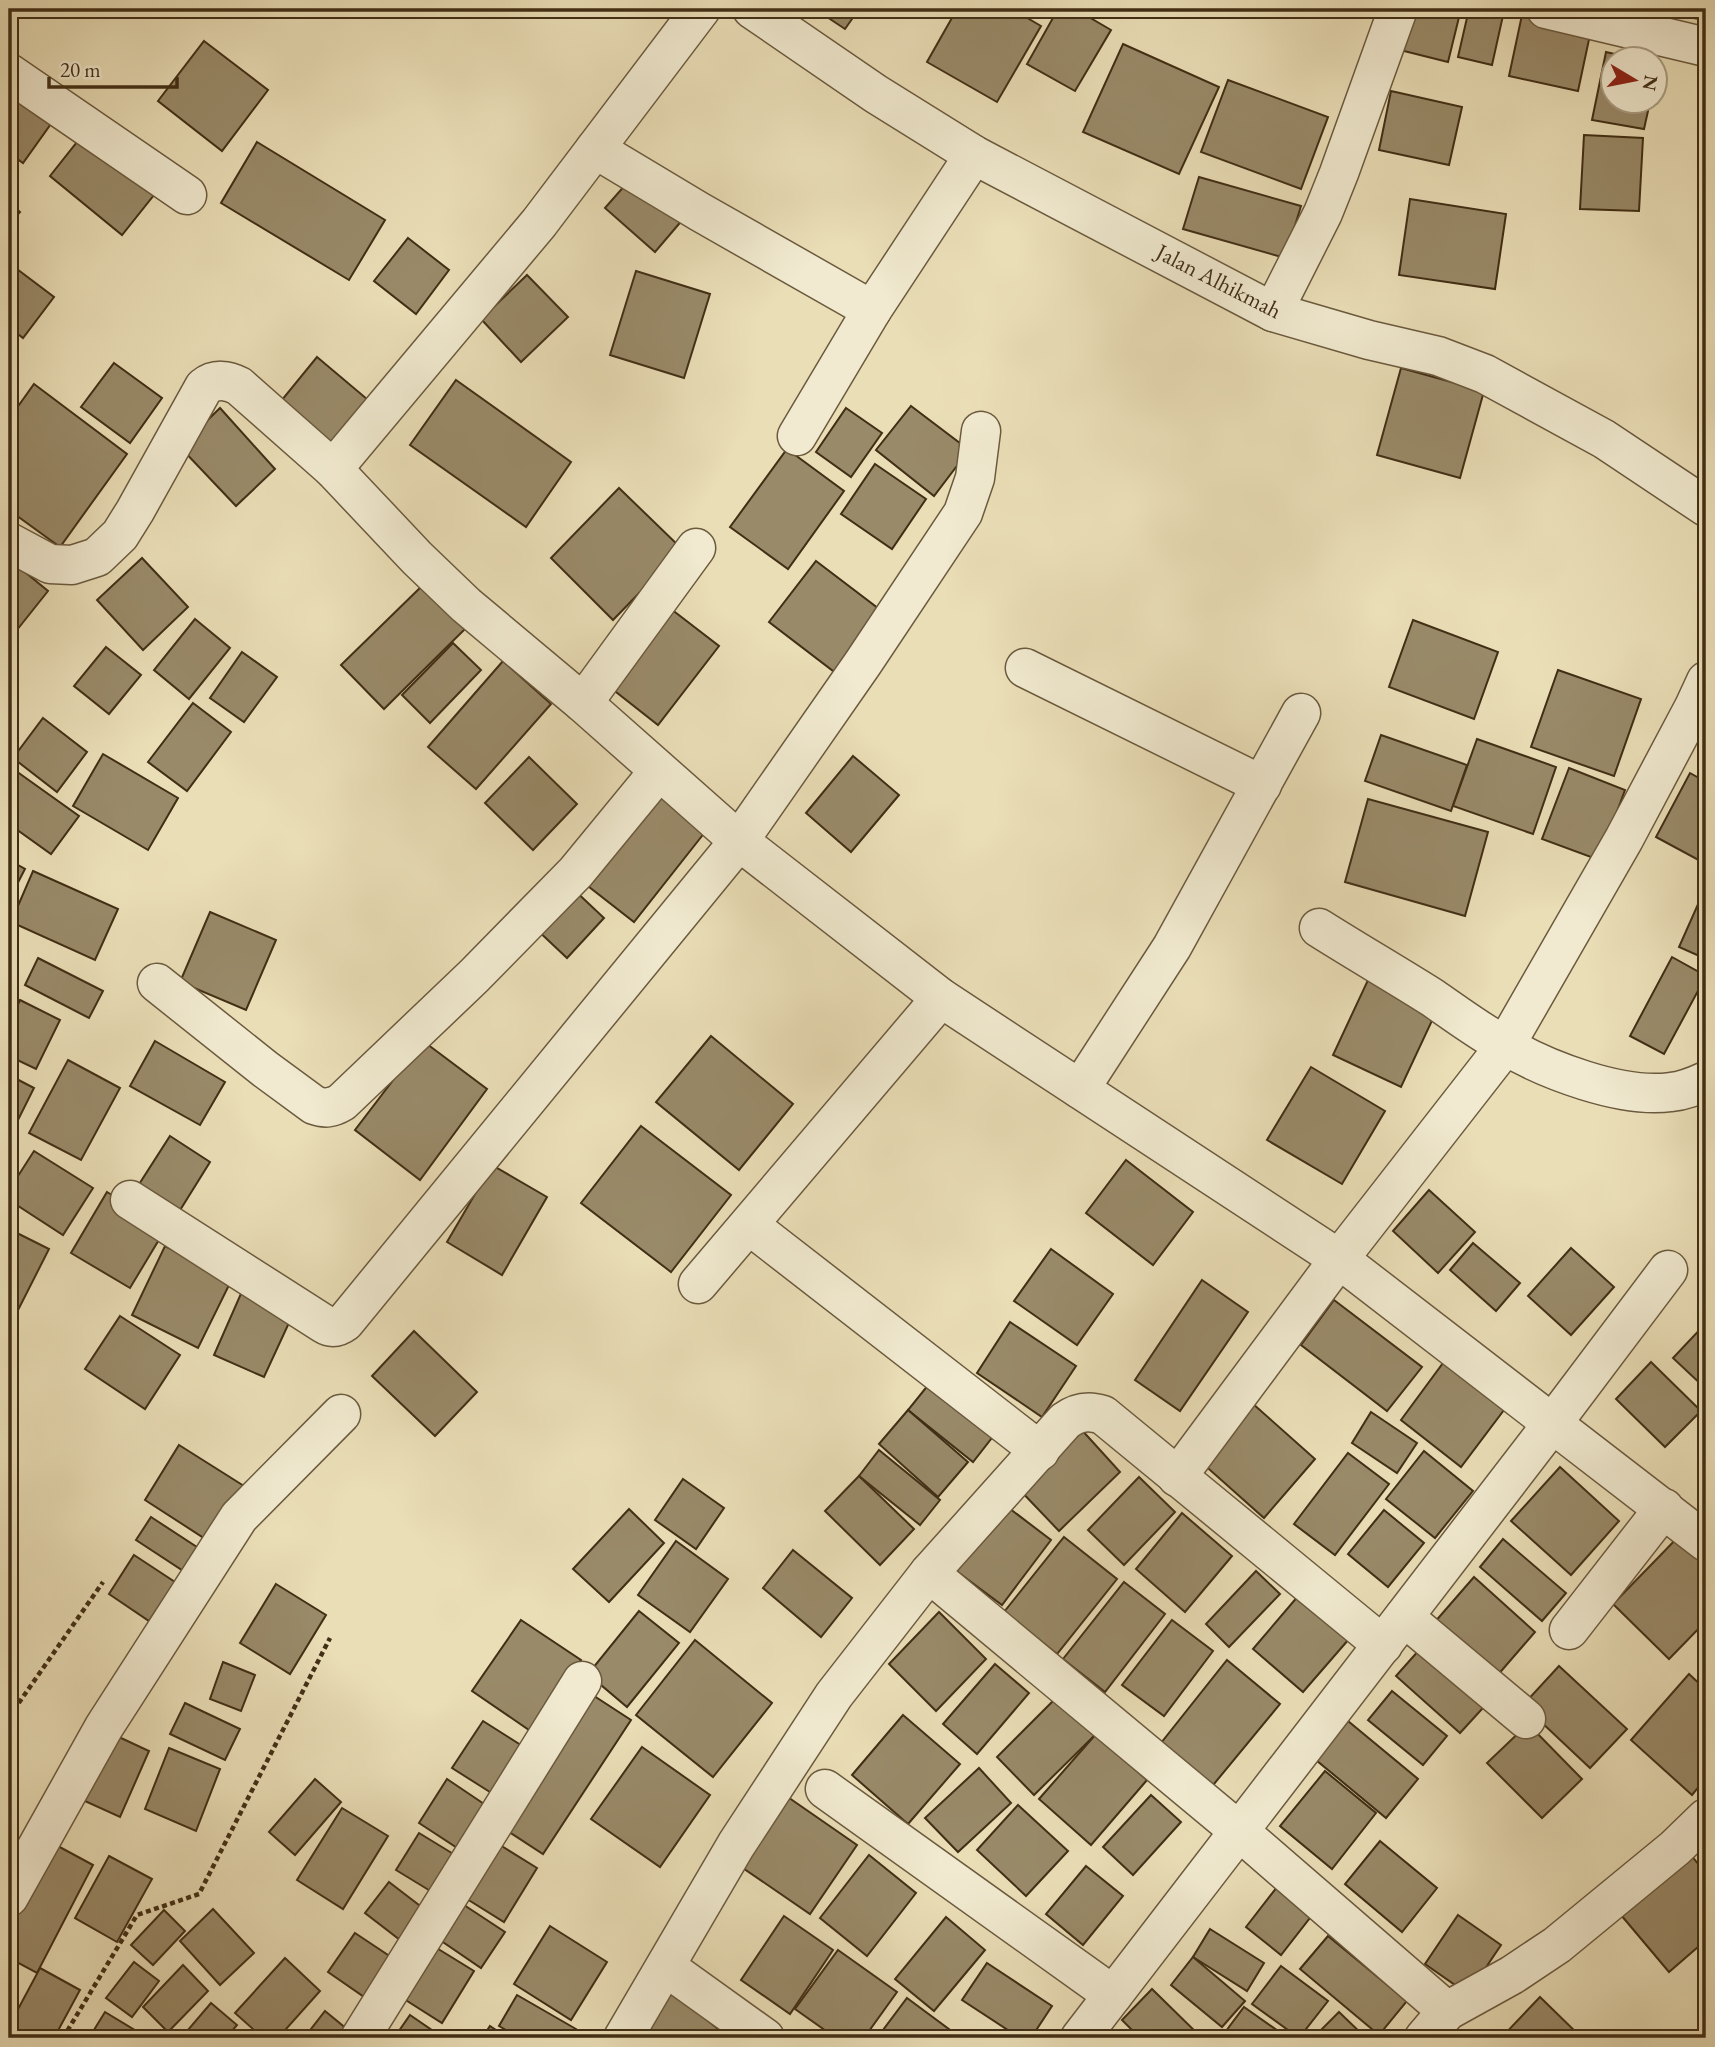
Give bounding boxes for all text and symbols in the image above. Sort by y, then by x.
scale bar [49,46,177,90]
north arrow [1600,46,1670,116]
text: 20 m [60,56,101,83]
text: N [1636,73,1664,93]
street label: Jalan Alhikmah [1149,236,1287,326]

